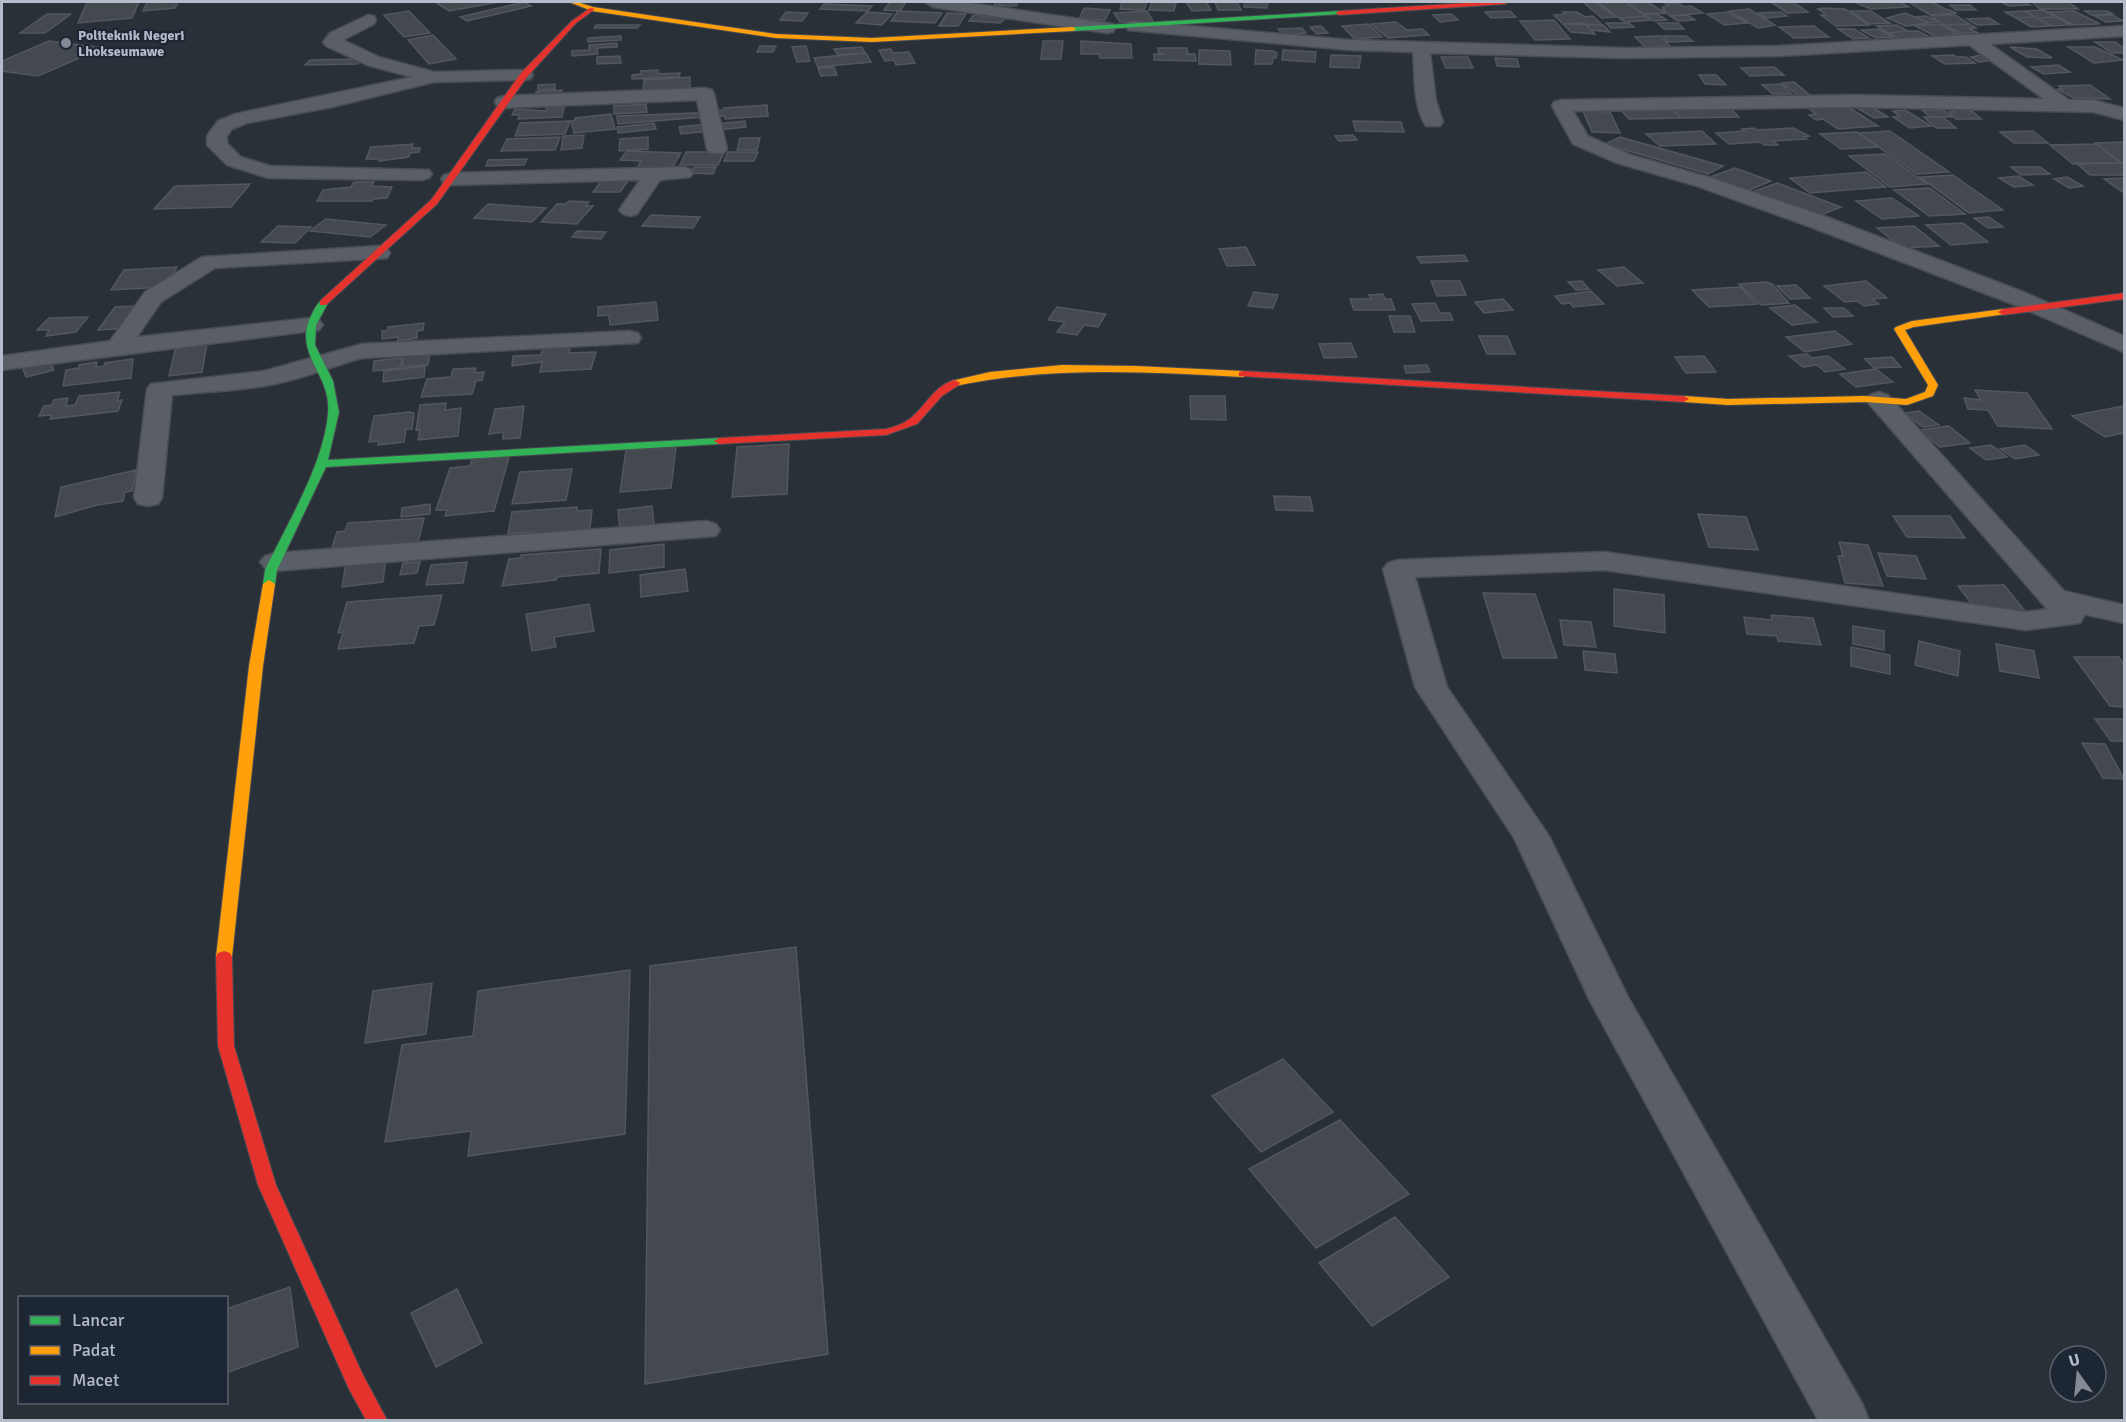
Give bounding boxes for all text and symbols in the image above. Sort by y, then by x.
place label: Politeknik Negeri Lhokseumawe [78,27,184,60]
marker: Politeknik Negeri Lhokseumawe [59,36,73,50]
legend [18,1296,228,1404]
text: Lancar [72,1309,125,1331]
text: Padat [72,1339,116,1361]
north arrow [2048,1344,2108,1404]
text: U [2067,1349,2082,1372]
text: Macet [72,1369,119,1391]

